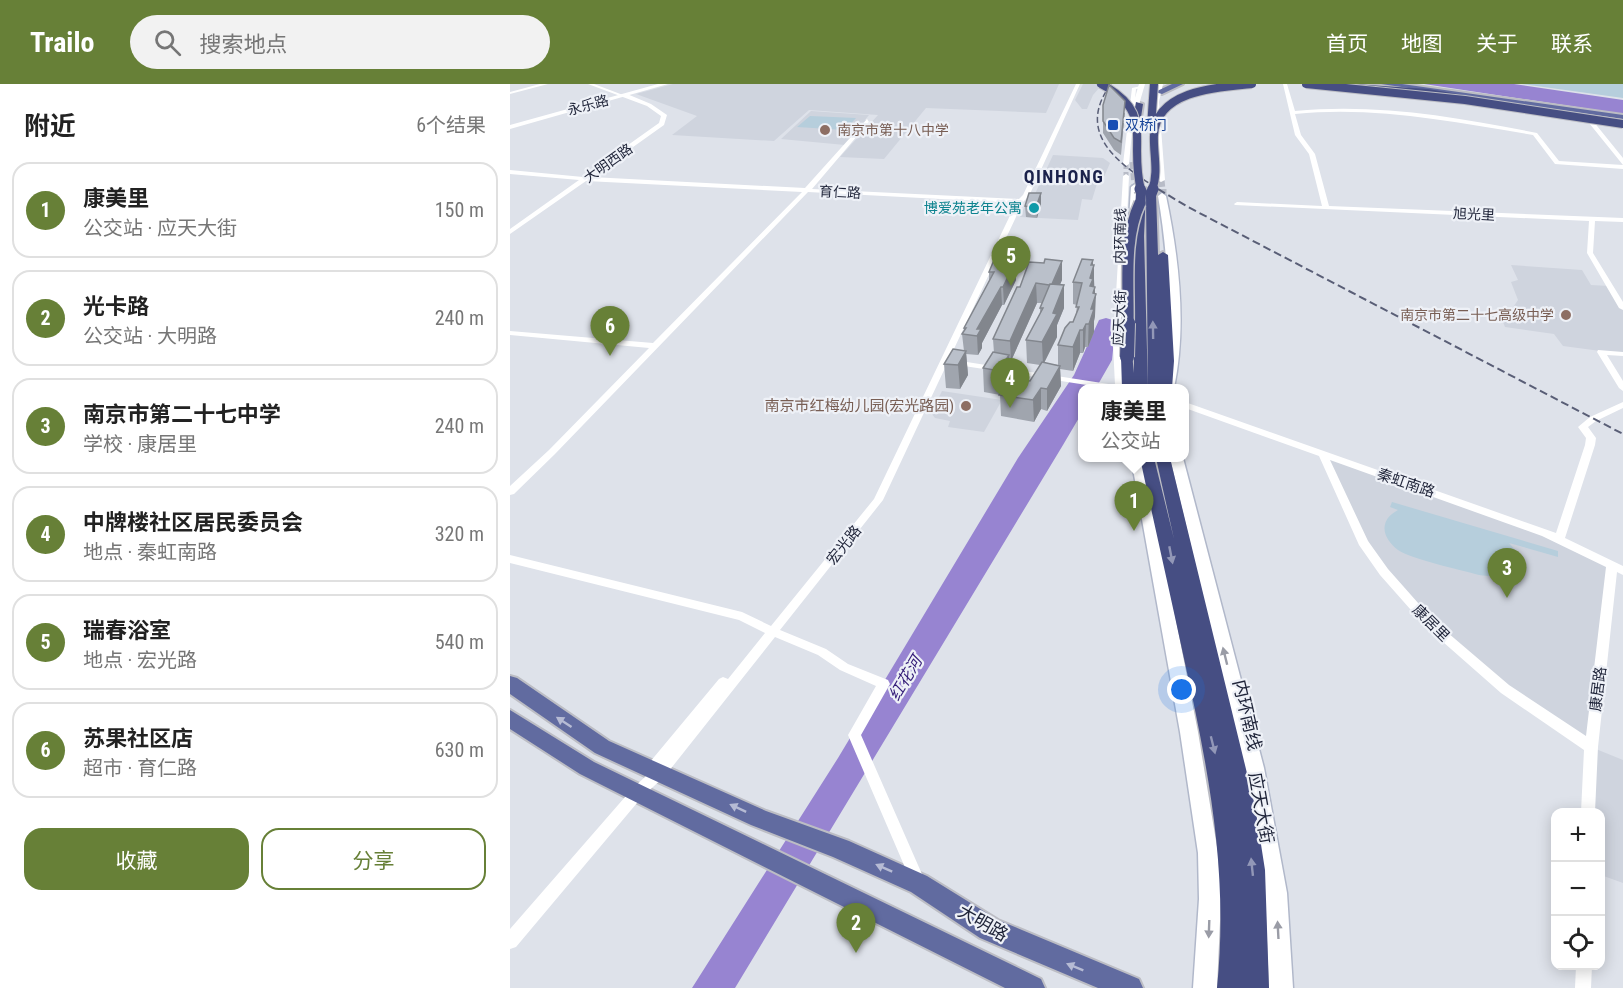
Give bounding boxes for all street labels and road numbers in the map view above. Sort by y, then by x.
street label: 永乐路 [566,92,610,118]
street label: 大明西路 [580,140,636,186]
street label: 育仁路 [819,183,861,201]
street label: 旭光里 [1453,205,1495,223]
street label: 内环南线 [1112,208,1128,264]
street label: 应天大街 [1110,290,1128,346]
street label: 秦虹南路 [1375,465,1437,501]
street label: 宏光路 [823,522,865,568]
street label: 康居里 [1409,601,1453,645]
street label: 康居路 [1586,666,1610,712]
street label: 内环南线 [1229,677,1266,752]
street label: 应天大街 [1245,771,1278,845]
street label: 大明路 [955,900,1012,945]

